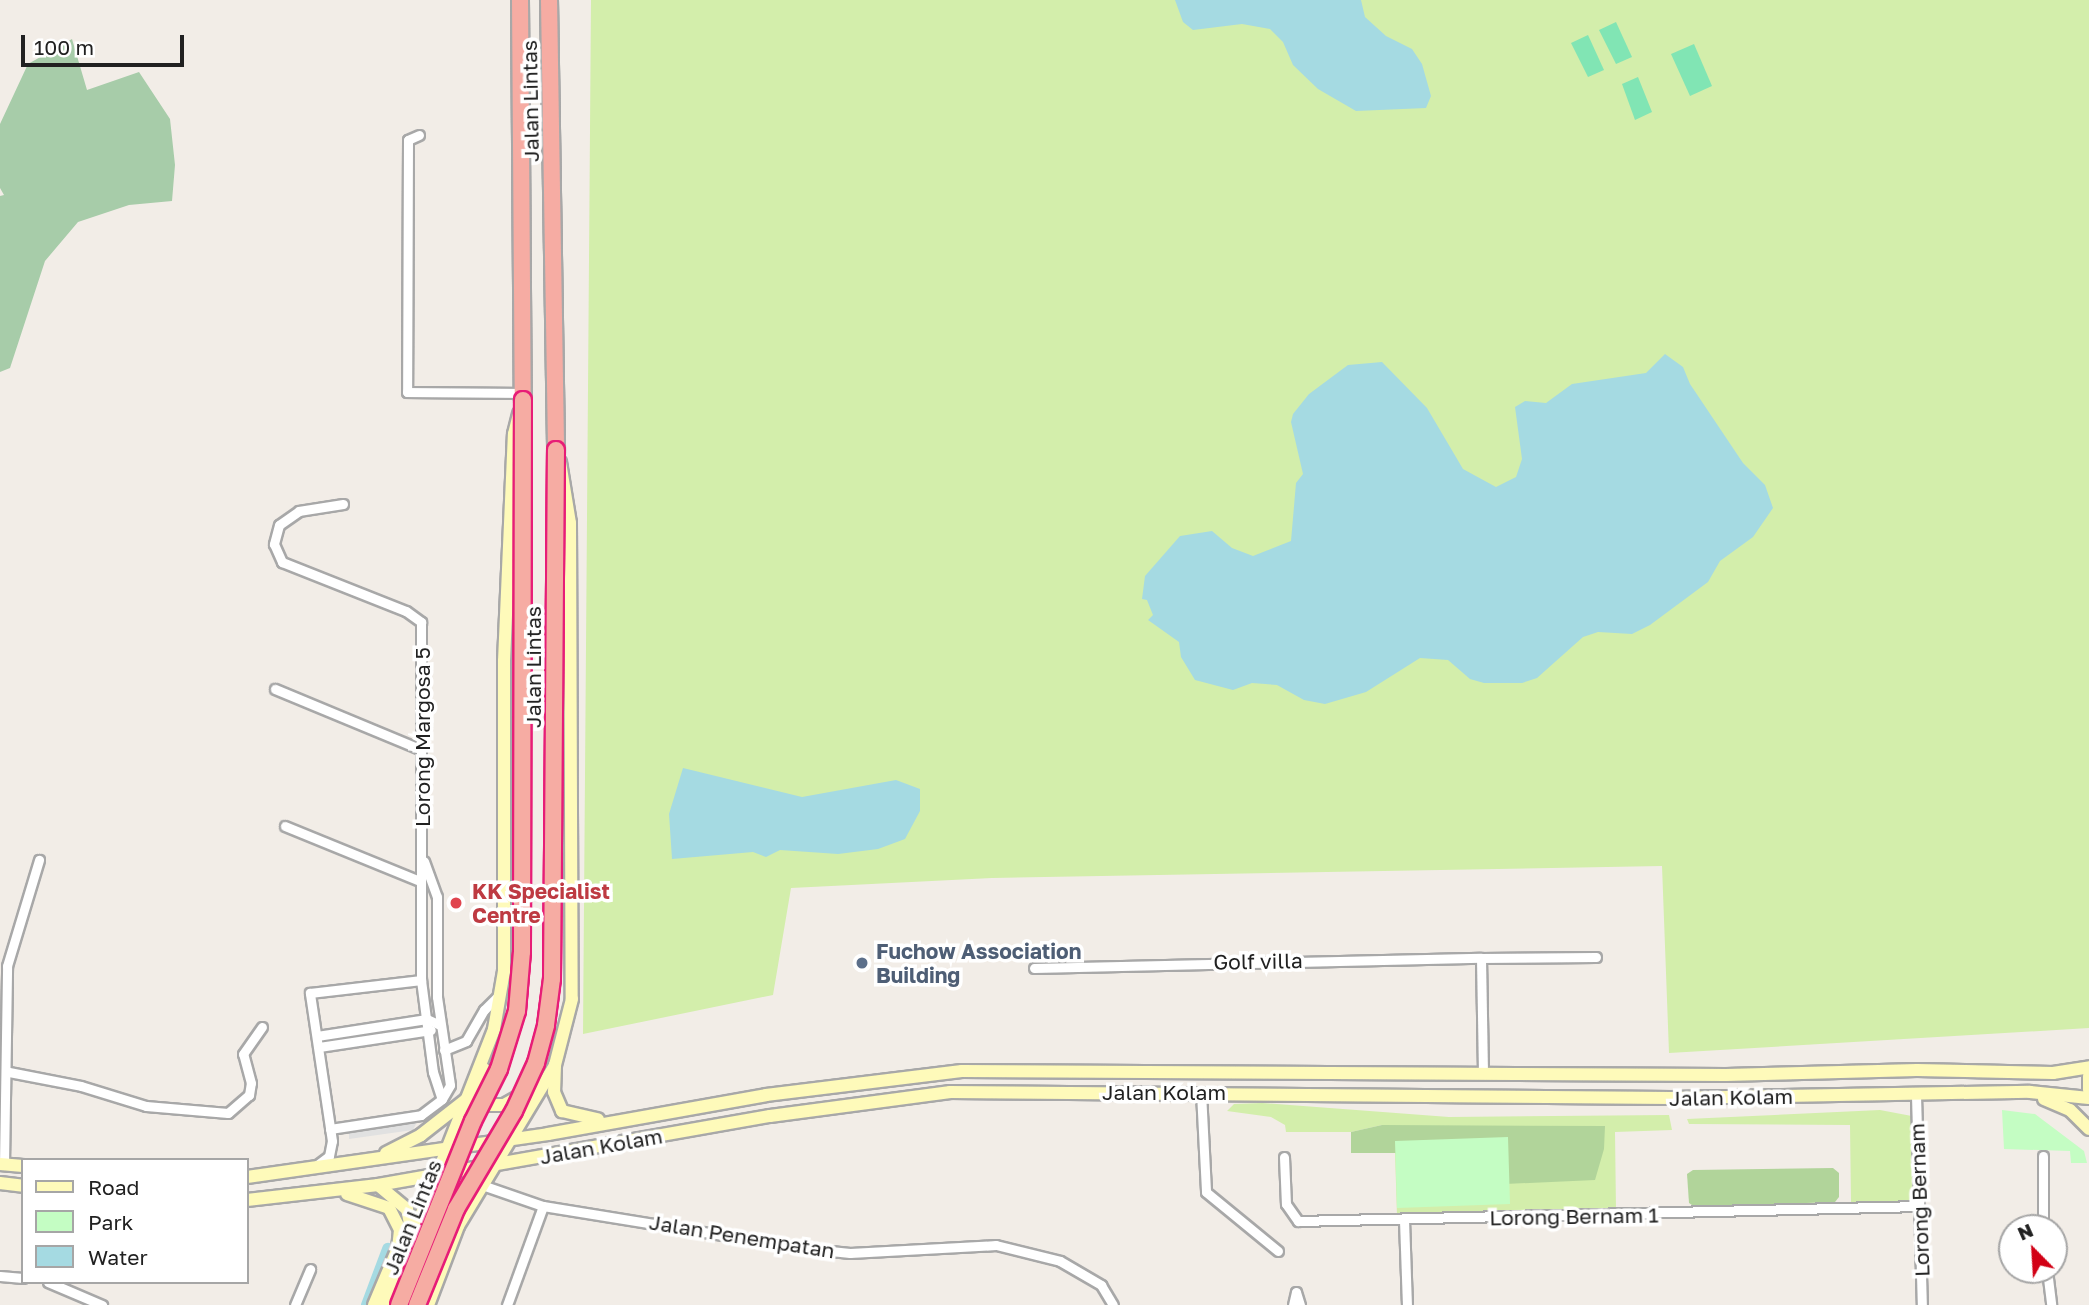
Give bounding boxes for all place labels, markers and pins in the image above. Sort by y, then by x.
place label: KK Specialist Centre [472,878,610,928]
marker: KK Specialist Centre [446,893,466,913]
place label: Fuchow Association Building [876,938,1081,988]
marker: Fuchow Association Building [854,955,870,971]

